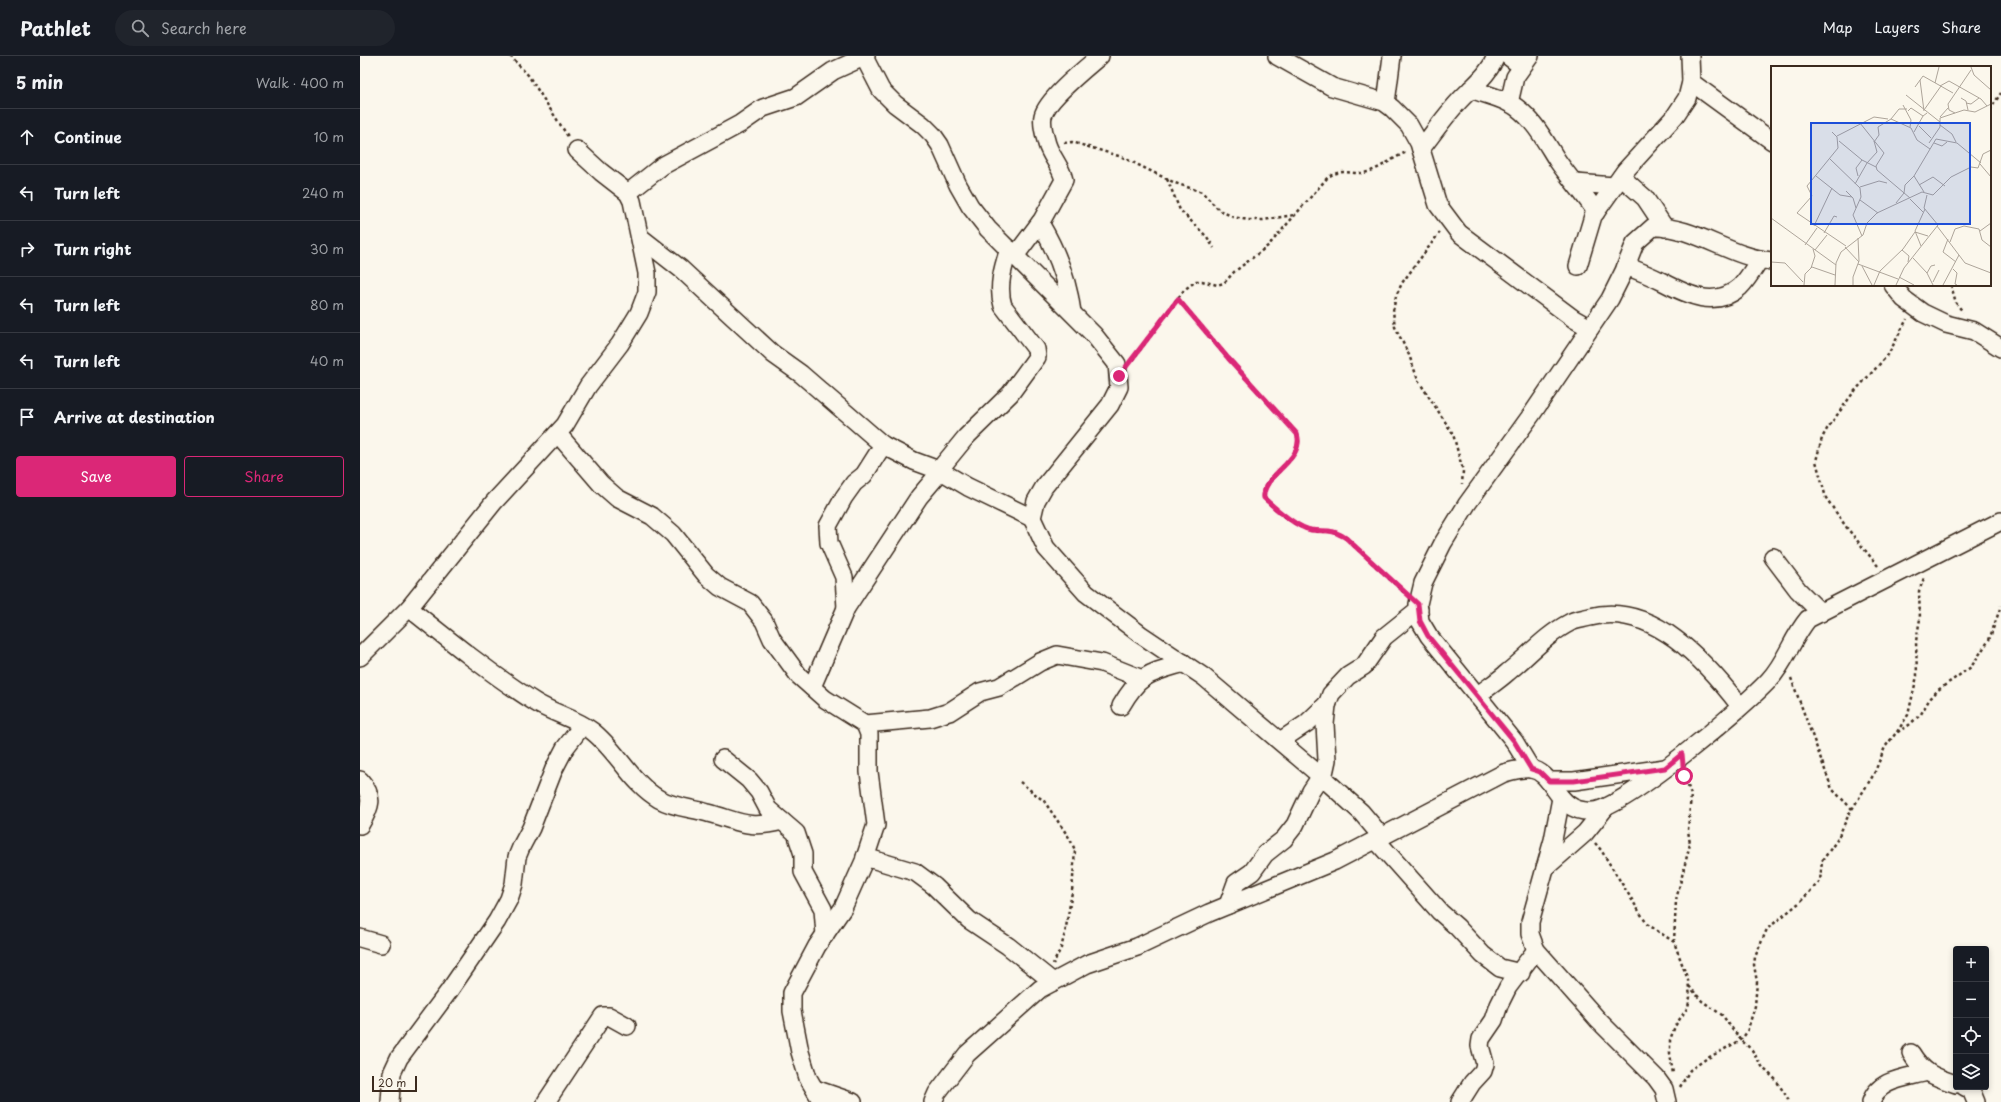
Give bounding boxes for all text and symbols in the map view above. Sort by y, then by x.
search box [115,10,395,46]
text: Pathlet [20,14,91,42]
text: Search here [161,16,247,39]
icon: search [129,17,151,39]
text: Map [1823,17,1853,38]
text: Layers [1875,17,1920,38]
text: Share [1942,17,1981,38]
inset map [1771,66,1991,286]
text: 5 min [16,69,63,95]
text: Walk · 400 m [256,73,344,92]
text: Continue [54,125,122,148]
icon: ahead [16,126,38,148]
text: 10 m [314,127,344,146]
text: Turn left [54,181,120,204]
icon: left [16,182,38,204]
text: 240 m [302,183,344,202]
text: Turn right [54,237,131,260]
icon: right [16,238,38,260]
text: 30 m [310,239,344,258]
text: Turn left [54,293,120,316]
icon: left [16,294,38,316]
text: 80 m [310,295,344,314]
text: Turn left [54,349,120,372]
icon: left [16,350,38,372]
text: 40 m [310,351,344,370]
route end [1110,367,1128,385]
text: Arrive at destination [54,405,215,428]
icon: arrive [16,406,38,428]
button: Save [16,456,176,497]
button: Share [184,456,344,497]
route start [1675,767,1693,785]
map controls [1953,946,1989,1090]
button: + [1953,946,1989,982]
button: − [1953,982,1989,1018]
button: locate [1953,1018,1989,1054]
button: layers [1953,1054,1989,1090]
scale bar [372,1074,417,1093]
text: 20 m [378,1074,406,1091]

